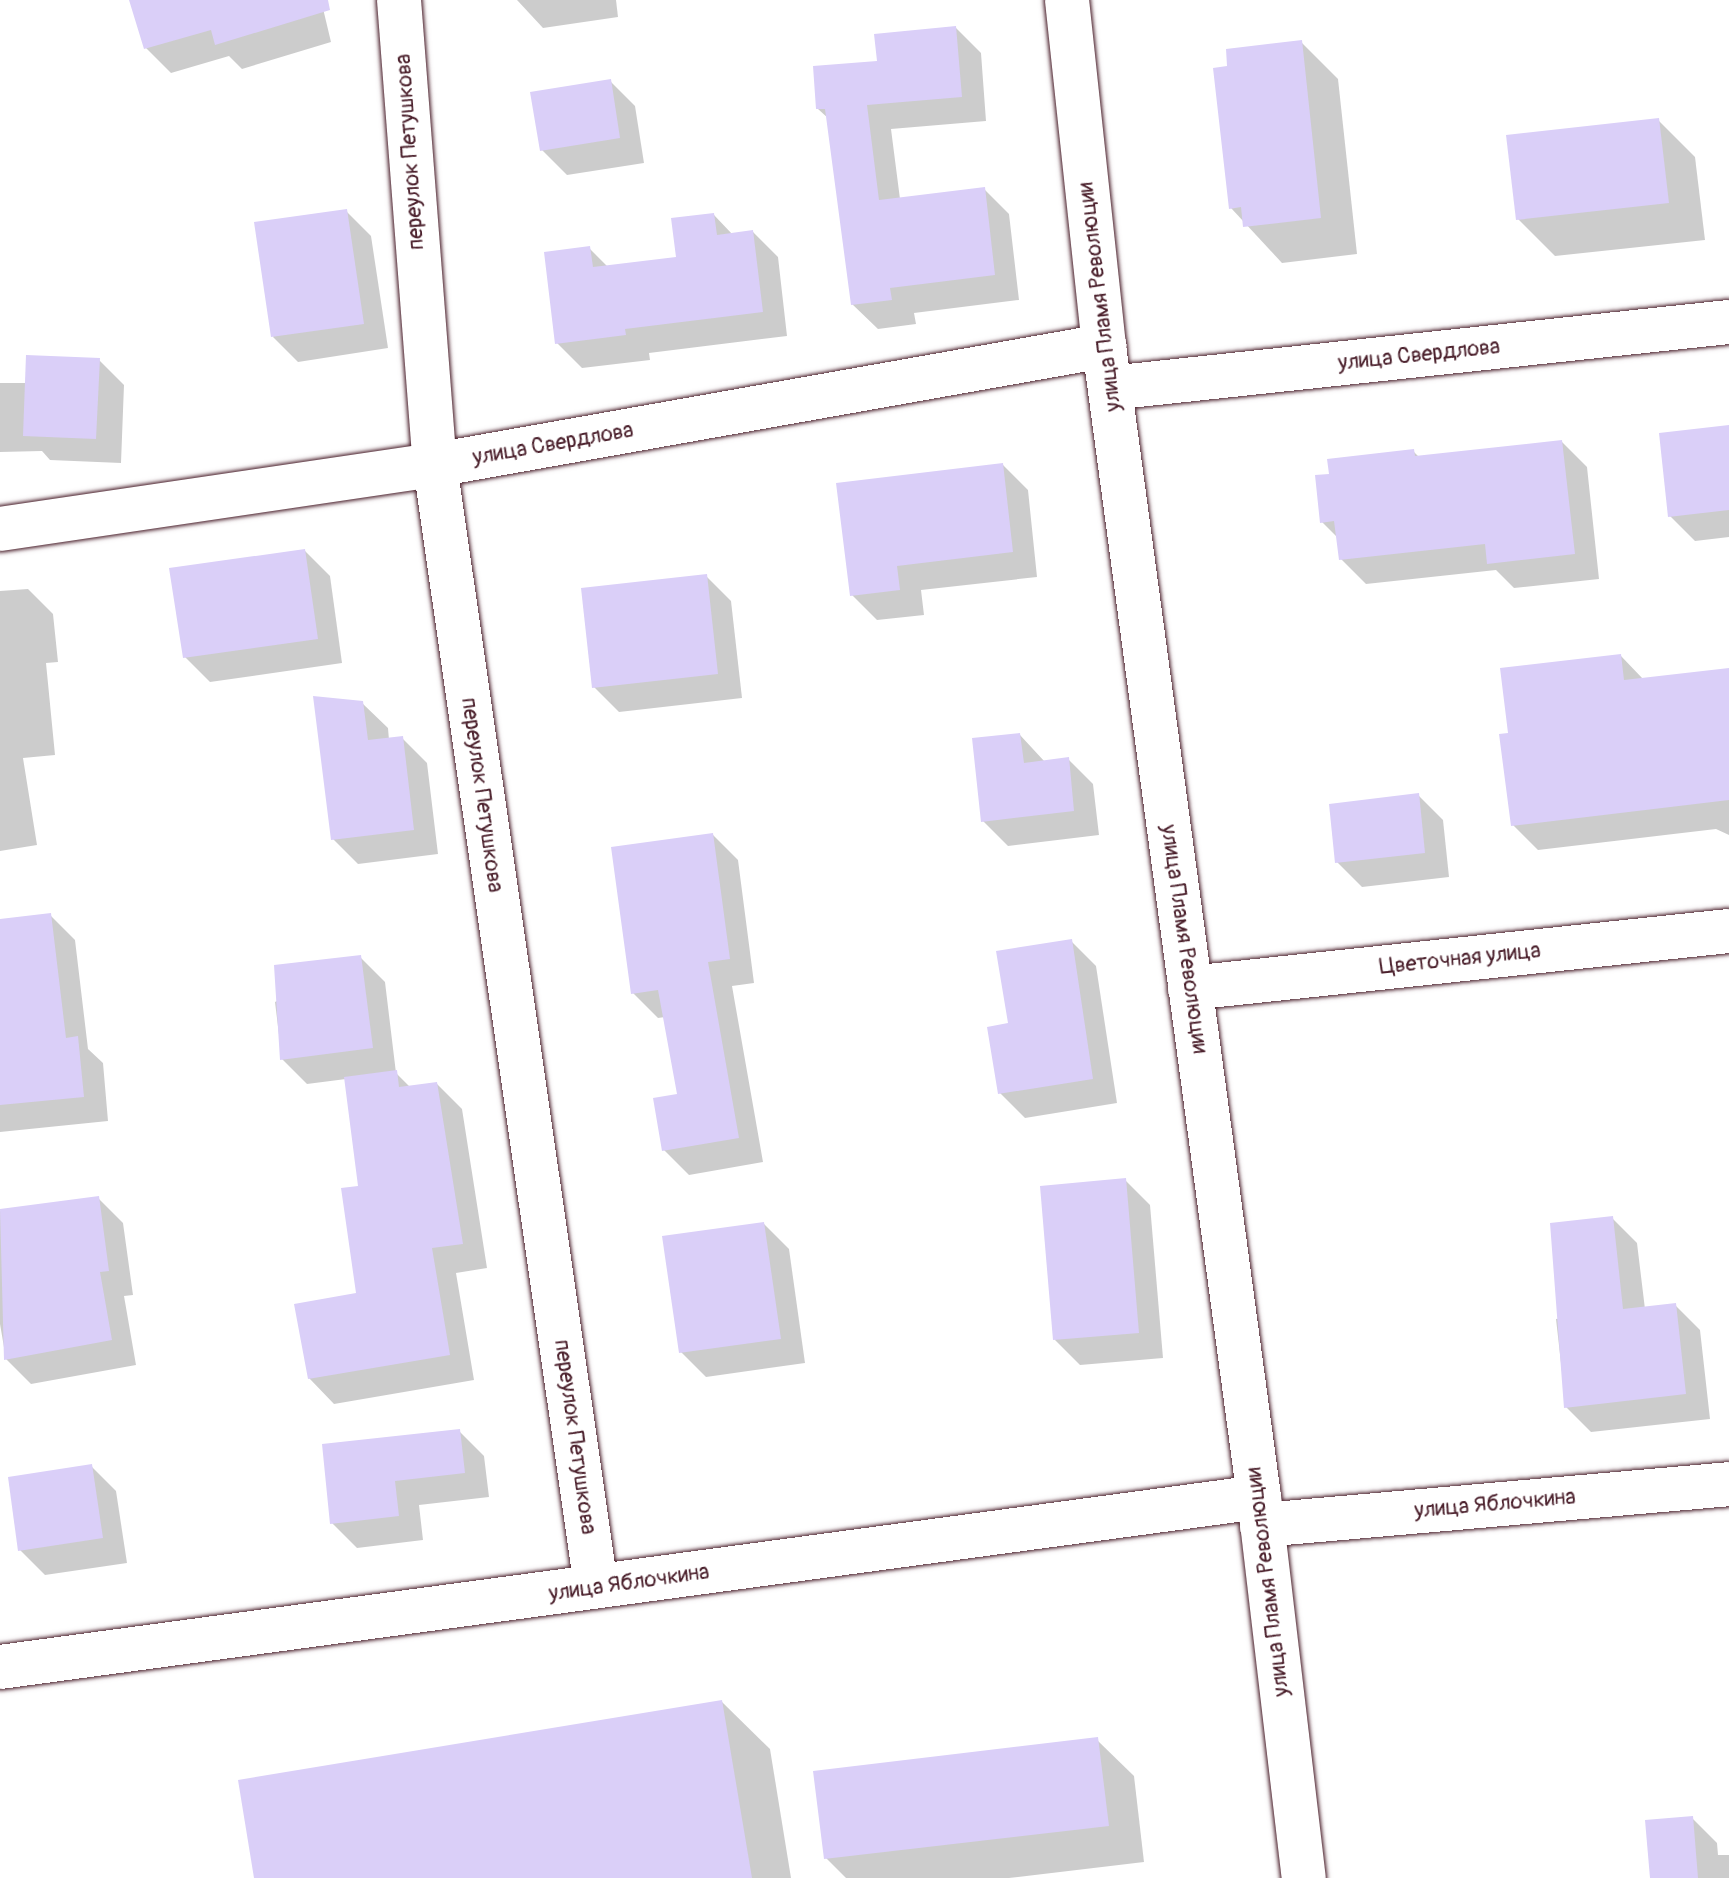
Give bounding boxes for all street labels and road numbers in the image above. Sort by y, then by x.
street label: переулок Петушкова [390,53,430,251]
street label: улица Пламя Революции [1073,181,1127,413]
street label: улица Свердлова [1337,333,1501,377]
street label: улица Свердлова [471,417,635,471]
street label: переулок Петушкова [455,696,509,894]
street label: улица Пламя Революции [1155,823,1213,1055]
street label: Цветочная улица [1378,937,1542,981]
street label: переулок Петушкова [548,1338,602,1536]
street label: улица Пламя Революции [1241,1466,1295,1698]
street label: улица Яблочкина [1413,1484,1577,1524]
street label: улица Яблочкина [547,1559,711,1607]

